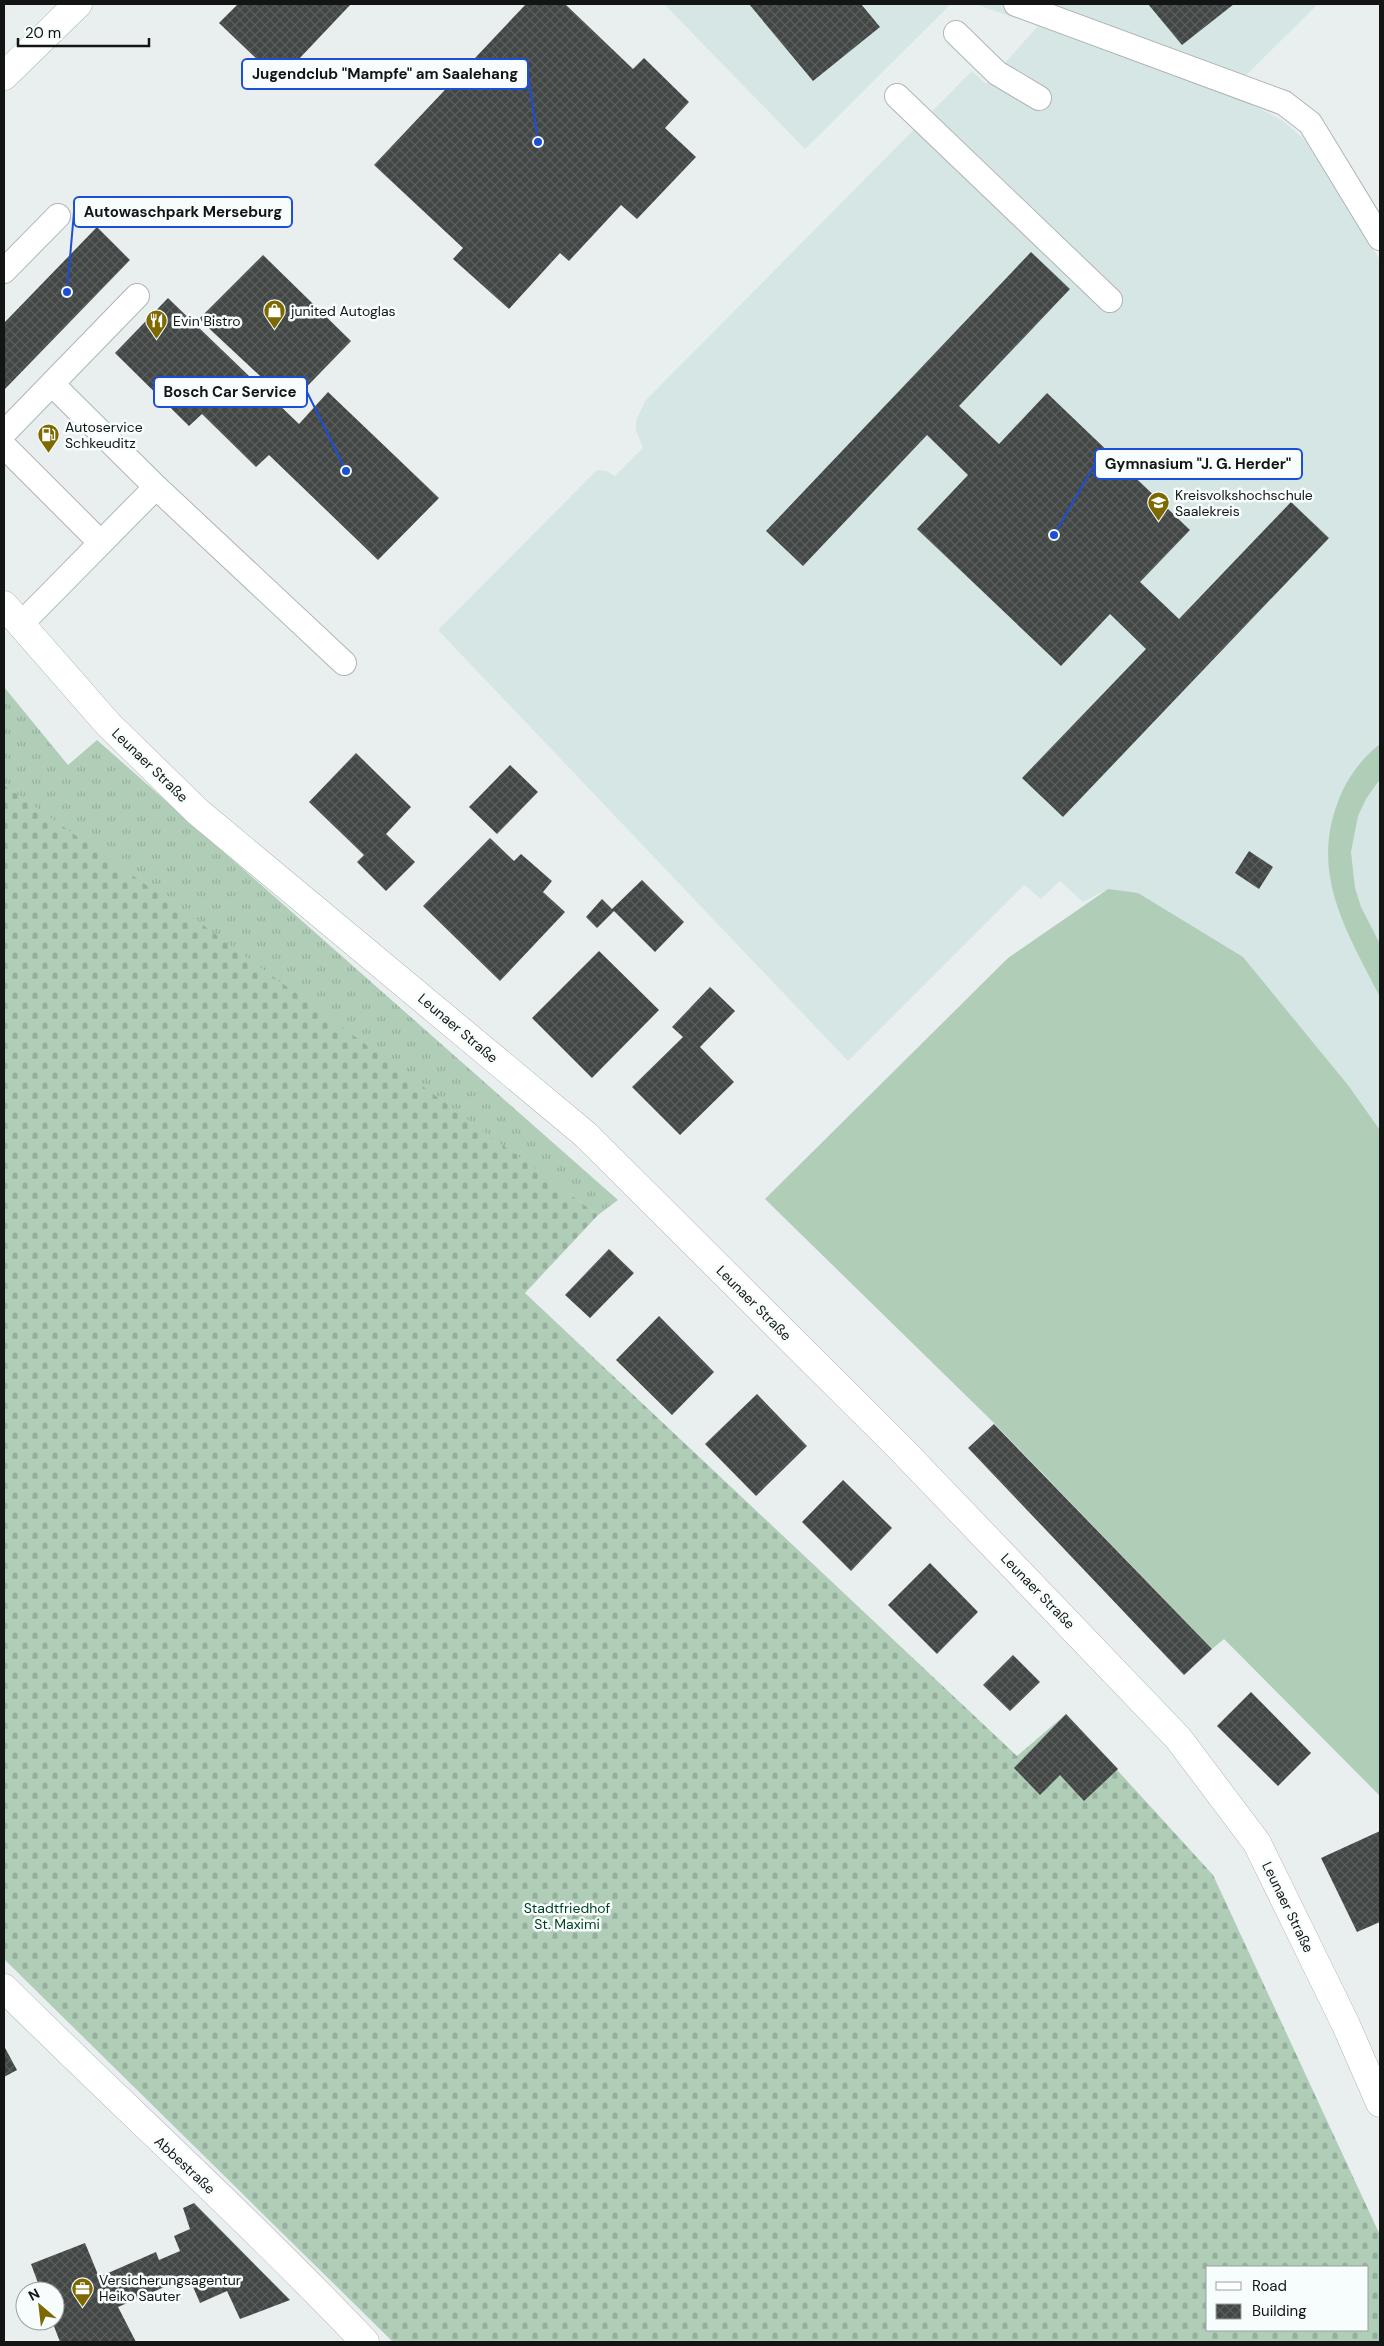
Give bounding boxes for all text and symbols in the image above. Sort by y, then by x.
scale bar [18,15,149,47]
text: 20 m [25,23,61,43]
callout: Jugendclub "Mampfe" am Saalehang [242,59,528,89]
text: Jugendclub "Mampfe" am Saalehang [252,64,518,84]
callout: Autowaschpark Merseburg [74,197,292,227]
text: Autowaschpark Merseburg [84,202,282,222]
shop icon: junited Autoglas [263,299,287,330]
place label: junited Autoglas [290,302,396,320]
restaurant icon: Evin Bistro [145,309,169,340]
place label: Evin Bistro [173,312,241,330]
callout: Bosch Car Service [154,377,307,407]
text: Bosch Car Service [163,382,297,402]
place label: Autoservice Schkeuditz [65,418,143,452]
fuel station icon: Autoservice Schkeuditz [37,423,61,454]
callout: Gymnasium "J. G. Herder" [1095,449,1302,479]
text: Gymnasium "J. G. Herder" [1105,454,1291,474]
place label: Kreisvolkshochschule Saalekreis [1175,486,1313,520]
school or university icon: Kreisvolkshochschule Saalekreis [1147,491,1171,522]
street label: Leunaer Straße [108,724,192,806]
street label: Leunaer Straße [414,989,502,1067]
street label: Leunaer Straße [713,1262,795,1344]
street label: Leunaer Straße [997,1549,1079,1633]
street label: Leunaer Straße [1258,1859,1318,1955]
park label: Stadtfriedhof St. Maximi [524,1899,611,1933]
street label: Abbestraße [151,2132,219,2198]
legend [1206,2266,1369,2331]
place label: Versicherungsagentur Heiko Sauter [99,2271,241,2305]
office icon: Versicherungsagentur Heiko Sauter [71,2276,95,2307]
text: Road [1252,2276,1287,2296]
north arrow [15,2281,65,2331]
text: N [25,2284,43,2305]
text: Building [1252,2301,1307,2321]

